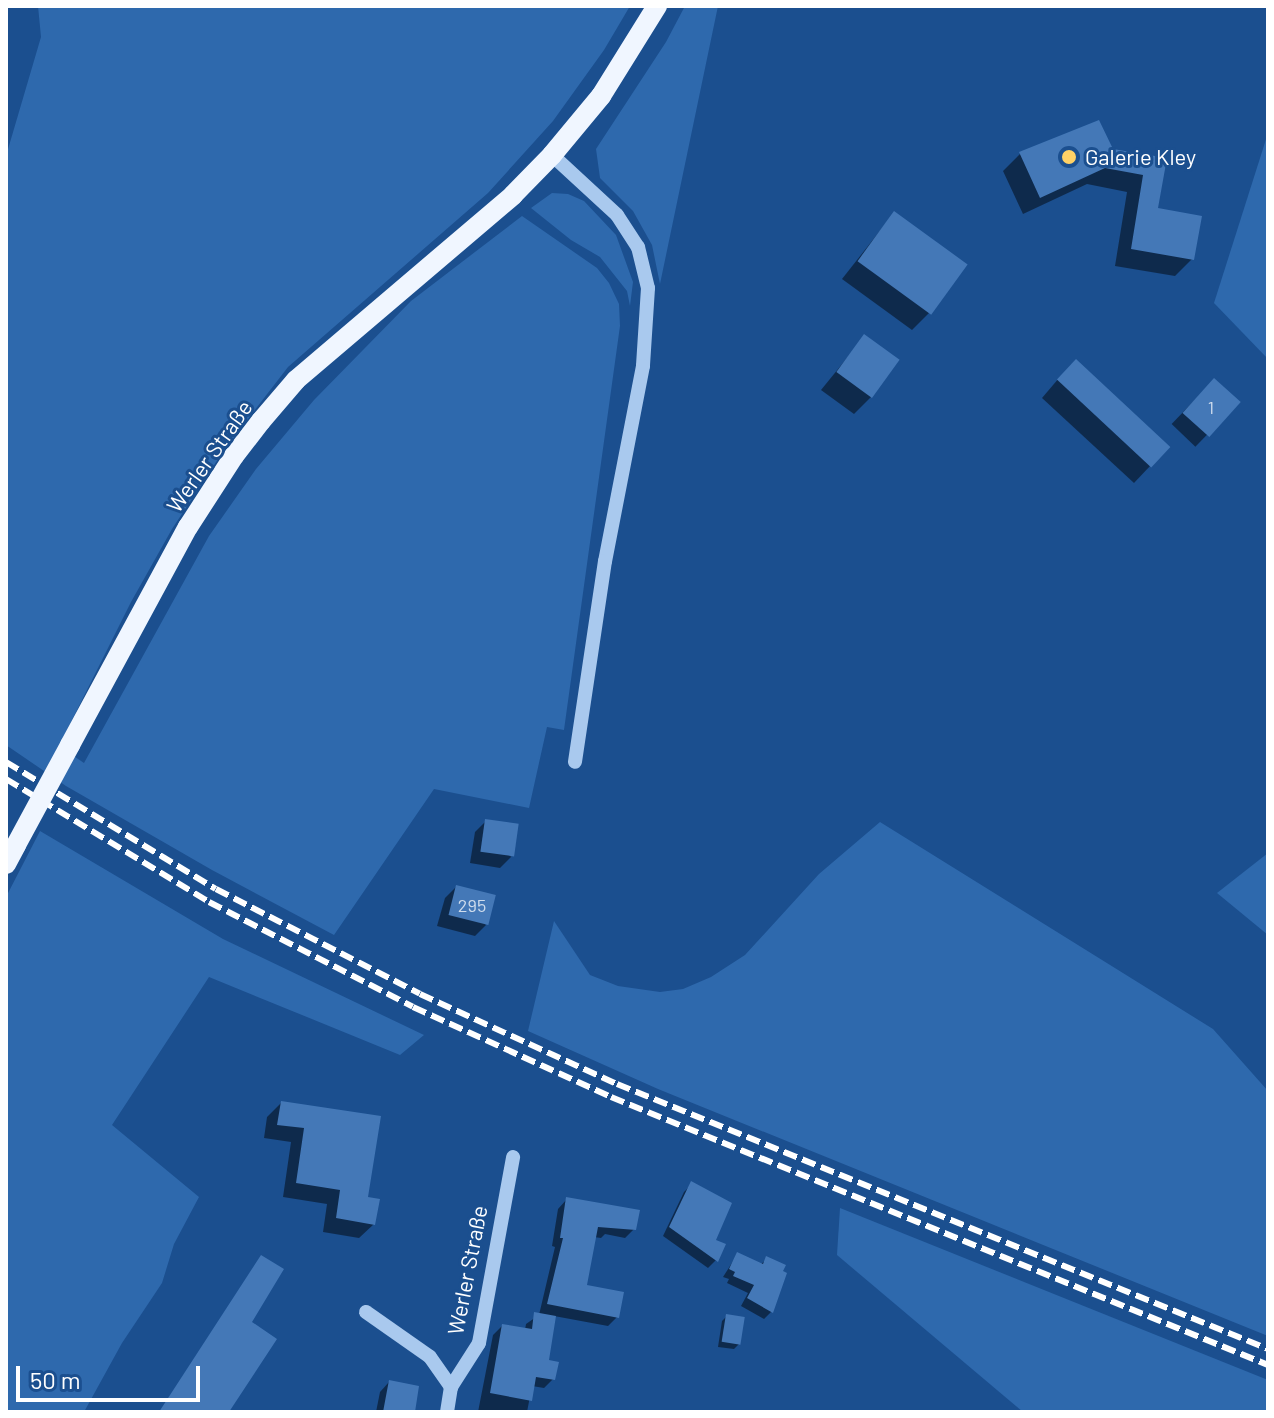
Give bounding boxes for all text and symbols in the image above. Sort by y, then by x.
place label: Galerie Kley [1085,144,1196,170]
marker: Galerie Kley [1060,148,1078,166]
street label: Werler Straße [161,395,257,517]
house number: 1 [1208,396,1214,418]
house number: 295 [458,894,486,916]
street label: Werler Straße [442,1203,492,1337]
scale bar [20,1350,204,1400]
text: 50 m [30,1365,81,1394]

